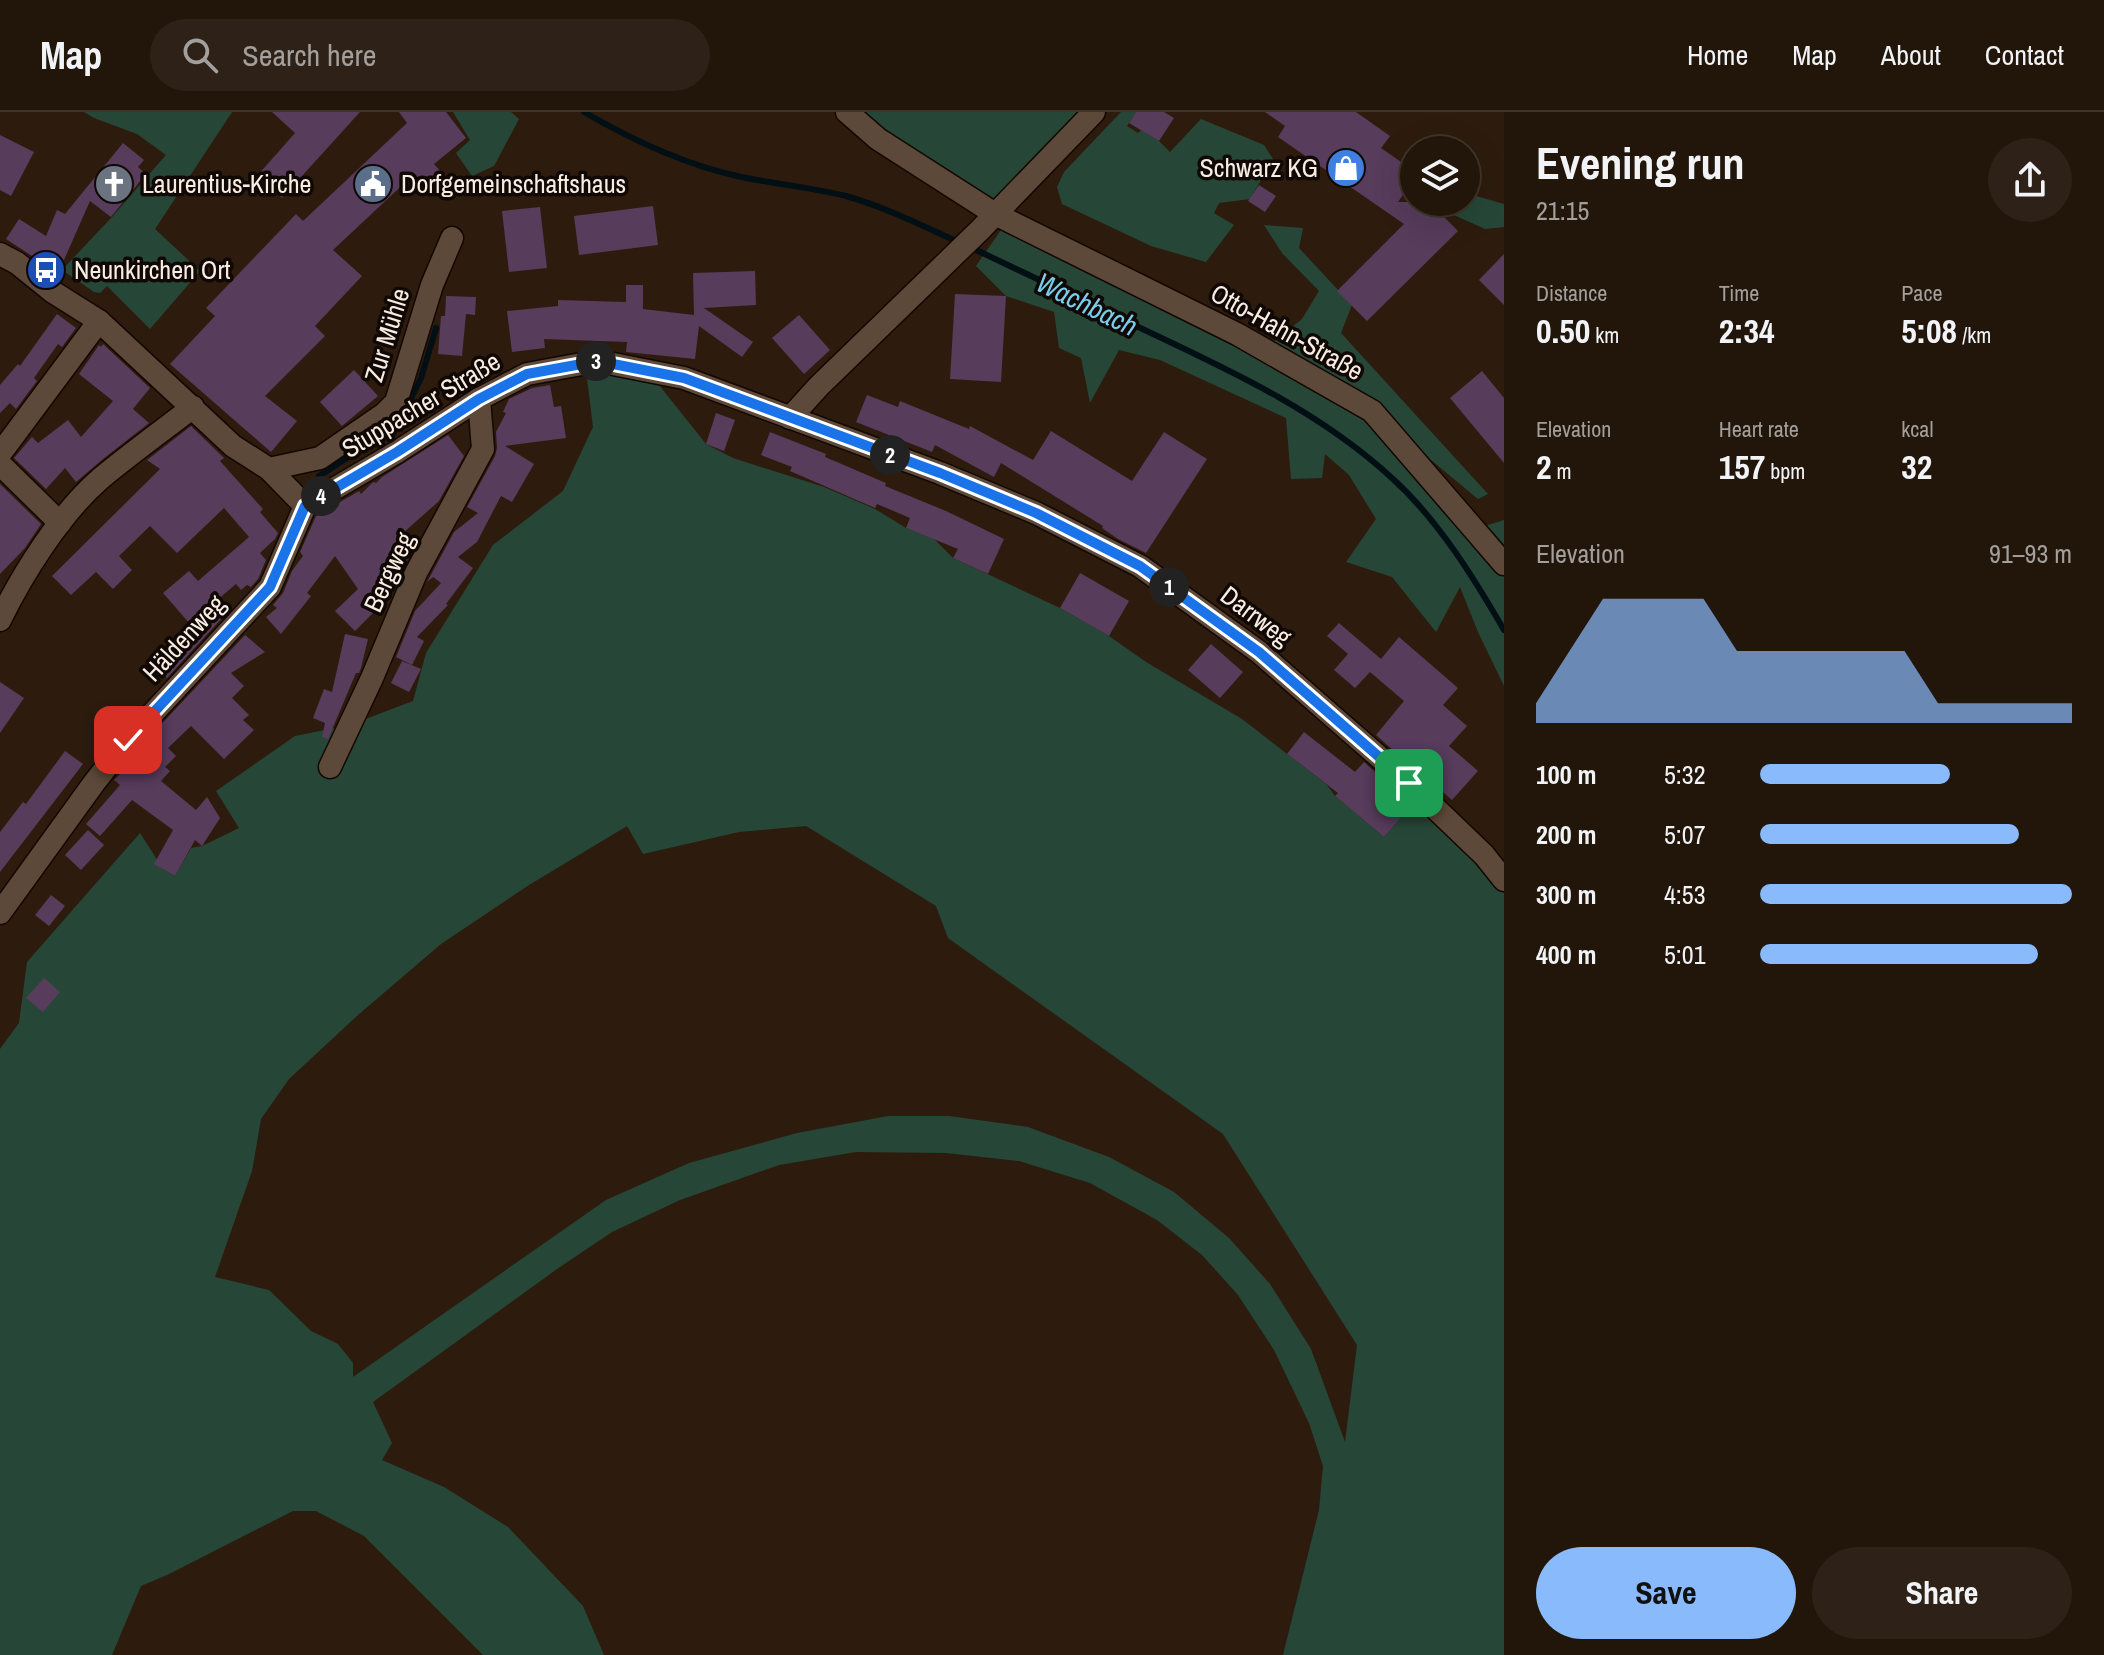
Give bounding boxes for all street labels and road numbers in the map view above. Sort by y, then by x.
street label: Otto-Hahn-Straße [1205,275,1370,388]
street label: Zur Mühle [356,284,417,386]
street label: Stuppacher Straße [335,343,506,466]
street label: Bergweg [355,526,422,617]
street label: Darrweg [1214,577,1299,654]
street label: Häldenweg [134,587,233,689]

